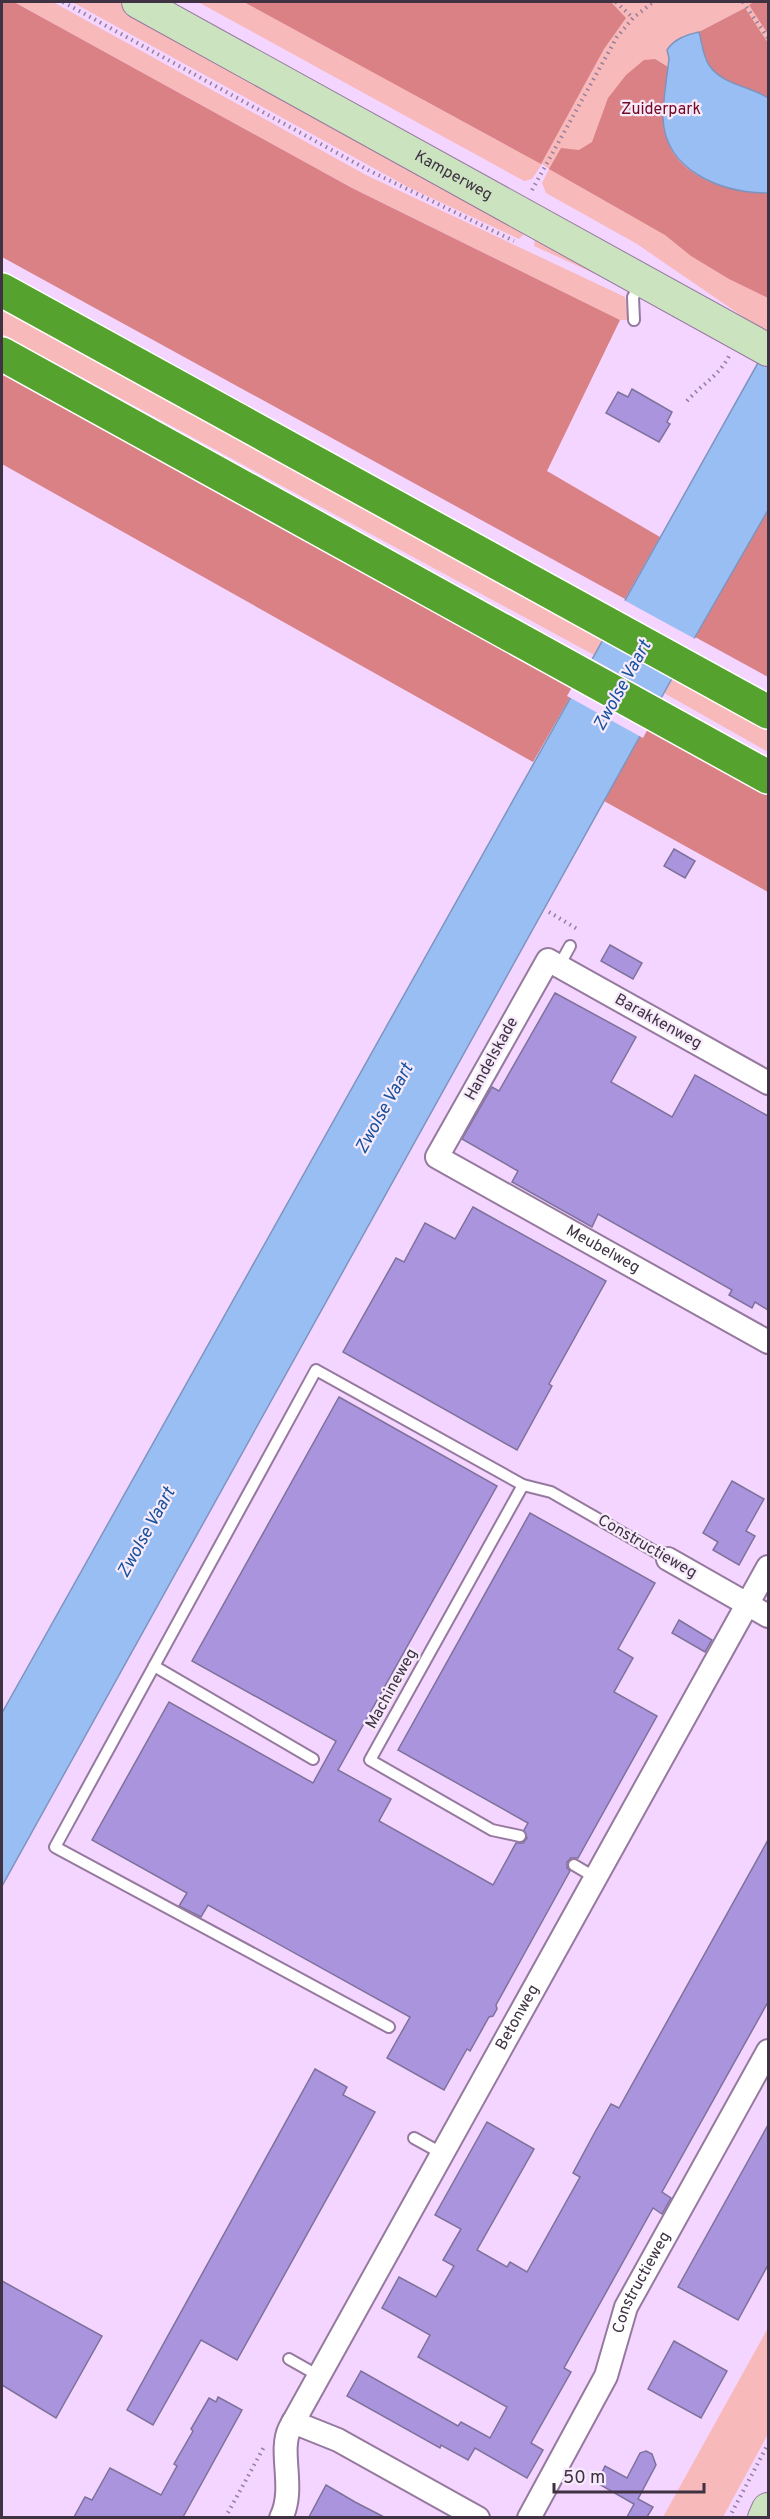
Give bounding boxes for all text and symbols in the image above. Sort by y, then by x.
park label: Zuiderpark [621,100,701,120]
street label: Kamperweg [411,146,496,206]
water label: Zwolse Vaart [589,635,658,735]
street label: Barakkenweg [611,990,705,1054]
street label: Handelskade [461,1014,523,1104]
water label: Zwolse Vaart [351,1058,420,1158]
street label: Meubelweg [562,1221,643,1278]
water label: Zwolse Vaart [113,1482,182,1582]
street label: Constructieweg [594,1511,700,1583]
street label: Machineweg [362,1645,422,1733]
street label: Betonweg [492,1981,544,2054]
street label: Constructieweg [609,2228,676,2336]
scale bar [554,2456,704,2494]
text: 50 m [563,2467,605,2490]

